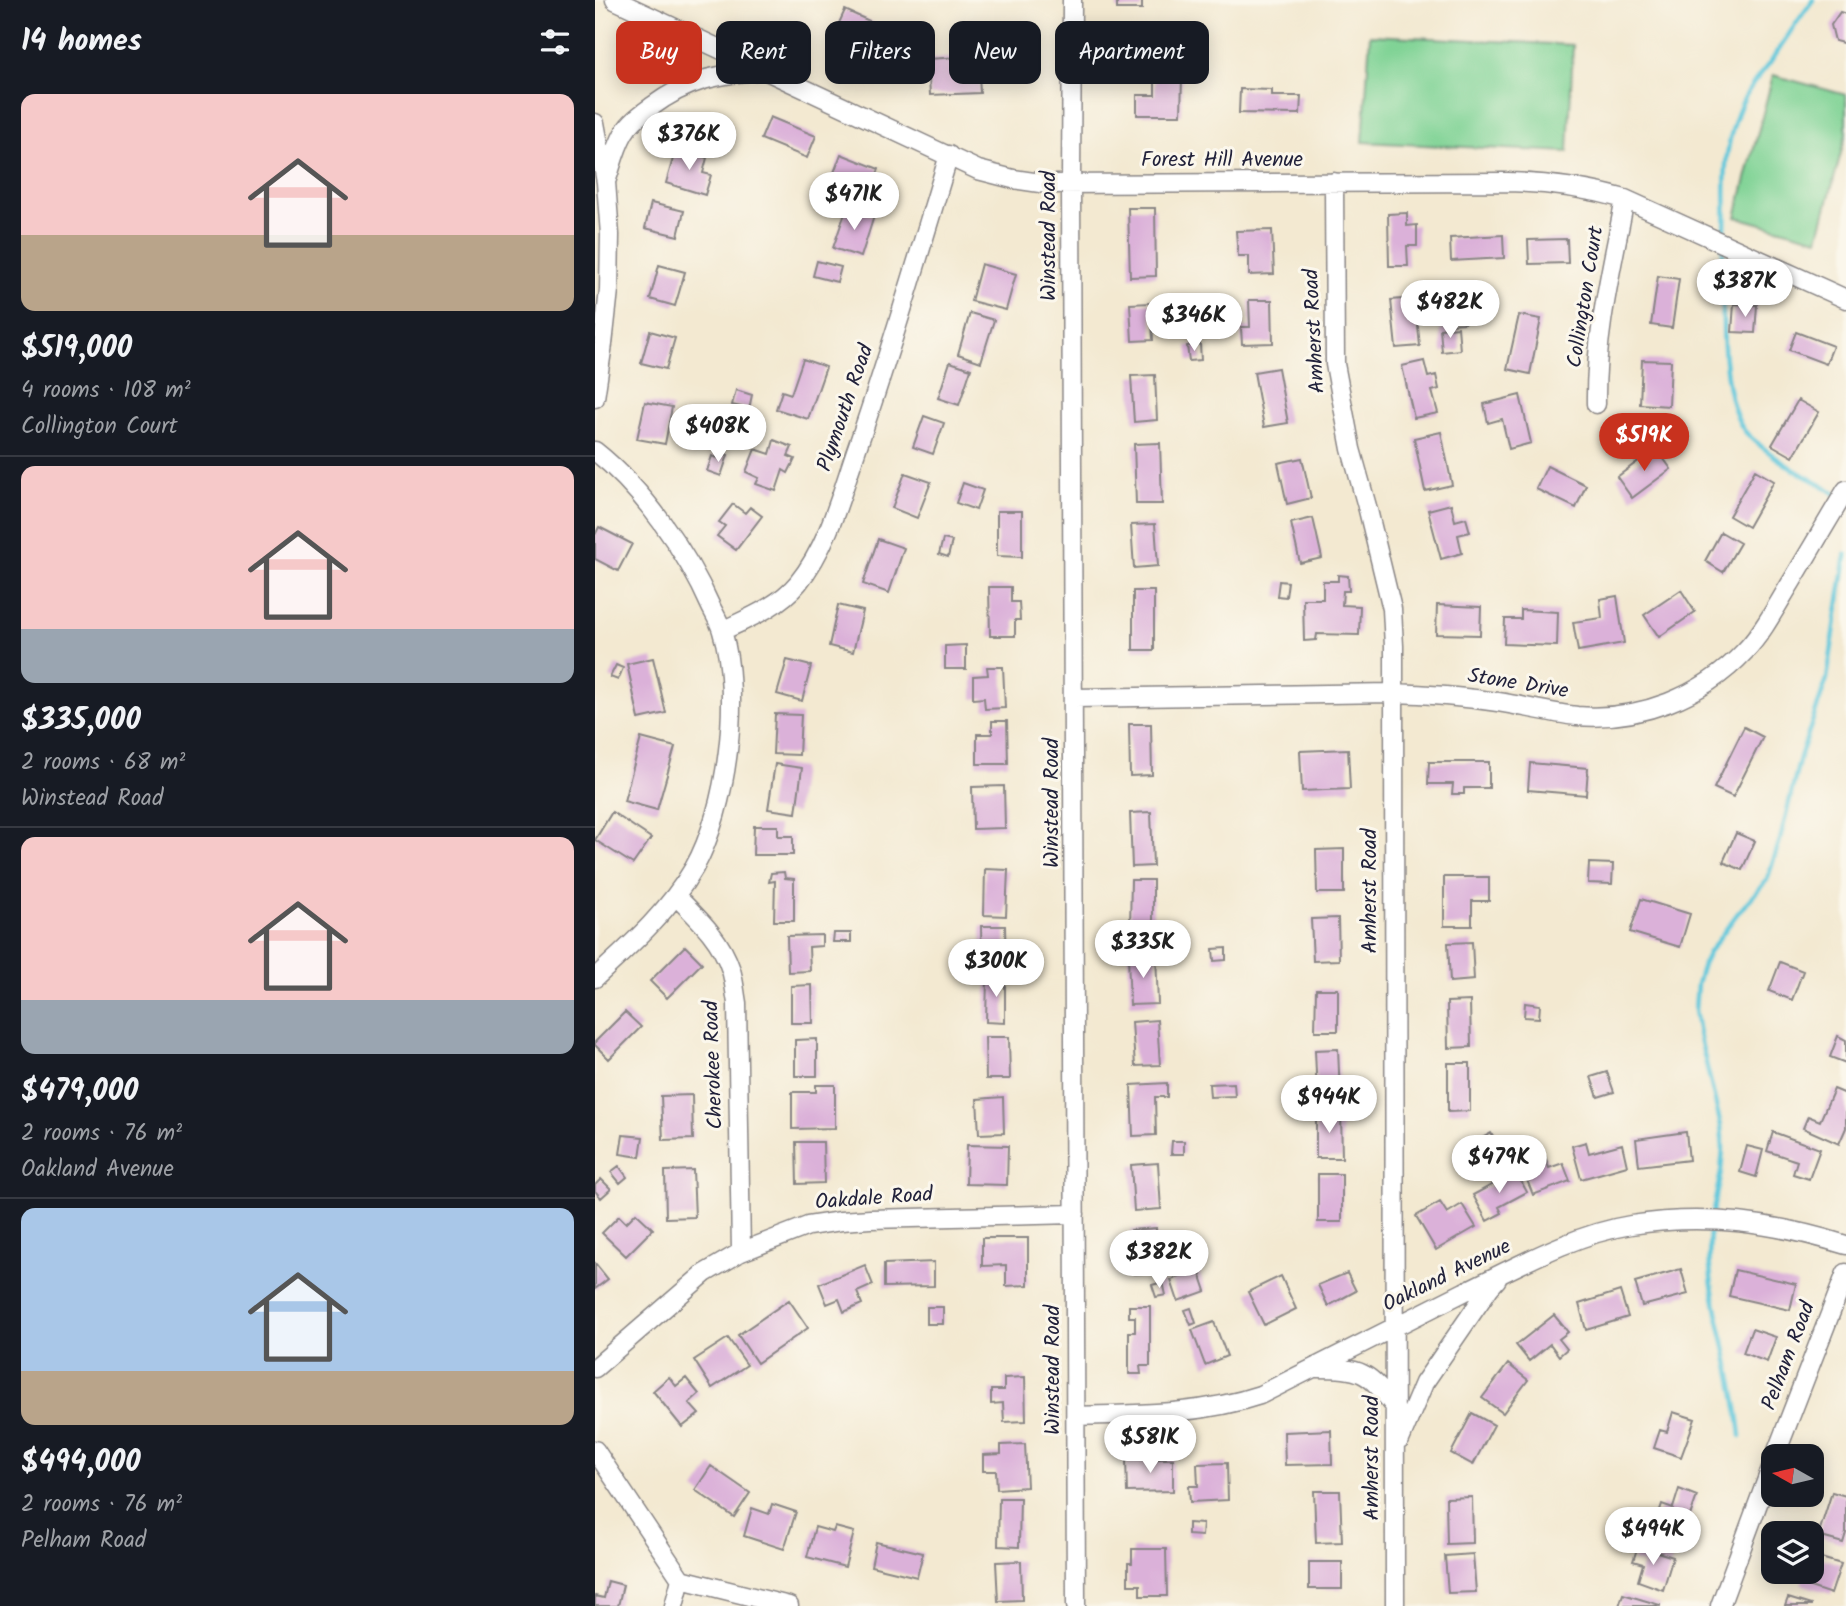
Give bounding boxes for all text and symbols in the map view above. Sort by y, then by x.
text: 14 homes [21,18,142,66]
chip: Buy [616,21,702,84]
chip: Rent [716,21,811,84]
chip: Filters [825,21,935,84]
chip: New [949,21,1041,84]
chip: Apartment [1055,21,1209,84]
icon: filters [536,23,574,61]
pin: $376K [640,113,738,172]
text: $376K [657,117,721,153]
icon: home [235,140,361,266]
street label: Forest Hill Avenue [1141,144,1304,177]
street label: Winstead Road [1033,170,1066,301]
pin: $471K [805,173,903,232]
text: $471K [825,177,883,213]
street label: Collington Court [1559,223,1614,370]
pin: $387K [1696,260,1794,319]
text: $387K [1713,264,1777,300]
street label: Amherst Road [1295,267,1335,394]
pin: $482K [1401,280,1499,340]
text: $482K [1417,285,1483,321]
pin: $346K [1145,294,1243,353]
text: $346K [1161,298,1227,334]
text: $519,000 [21,325,132,373]
street label: Plymouth Road [809,339,883,476]
text: 4 rooms · 108 m² [21,373,191,409]
pin: $408K [669,405,767,464]
text: Collington Court [21,409,178,445]
text: $408K [685,409,751,445]
pin: $519K [1595,414,1693,473]
text: $519K [1615,418,1673,454]
icon: home [235,512,361,638]
street label: Stone Drive [1465,660,1571,708]
text: $335,000 [21,697,141,745]
street label: Winstead Road [1036,737,1069,868]
text: 2 rooms · 68 m² [21,745,185,781]
text: Winstead Road [21,781,163,817]
street label: Amherst Road [1354,828,1387,953]
icon: home [235,883,361,1009]
pin: $335K [1094,920,1192,980]
text: $335K [1111,925,1175,961]
pin: $300K [947,940,1045,999]
text: $300K [964,944,1028,980]
street label: Cherokee Road [695,999,733,1130]
text: $479,000 [21,1068,138,1116]
pin: $944K [1280,1076,1378,1135]
text: $944K [1297,1080,1361,1116]
text: 2 rooms · 76 m² [21,1116,182,1152]
pin: $479K [1450,1136,1548,1195]
text: $479K [1468,1140,1530,1176]
text: Oakland Avenue [21,1152,174,1188]
street label: Oakdale Road [814,1178,935,1220]
pin: $382K [1110,1230,1208,1290]
street label: Oakland Avenue [1377,1230,1517,1321]
text: $382K [1125,1235,1193,1271]
icon: home [235,1254,361,1380]
street label: Pelham Road [1753,1296,1825,1415]
street label: Winstead Road [1037,1304,1070,1435]
street label: Amherst Road [1356,1395,1389,1520]
pin: $581K [1101,1416,1199,1475]
text: $581K [1120,1420,1180,1456]
text: $494,000 [21,1439,141,1487]
north arrow [1761,1444,1823,1507]
map controls [1761,1444,1824,1584]
text: 2 rooms · 76 m² [21,1487,182,1523]
pin: $494K [1604,1508,1702,1567]
text: $494K [1621,1512,1685,1548]
button: layers [1761,1521,1824,1584]
text: Pelham Road [21,1523,146,1559]

